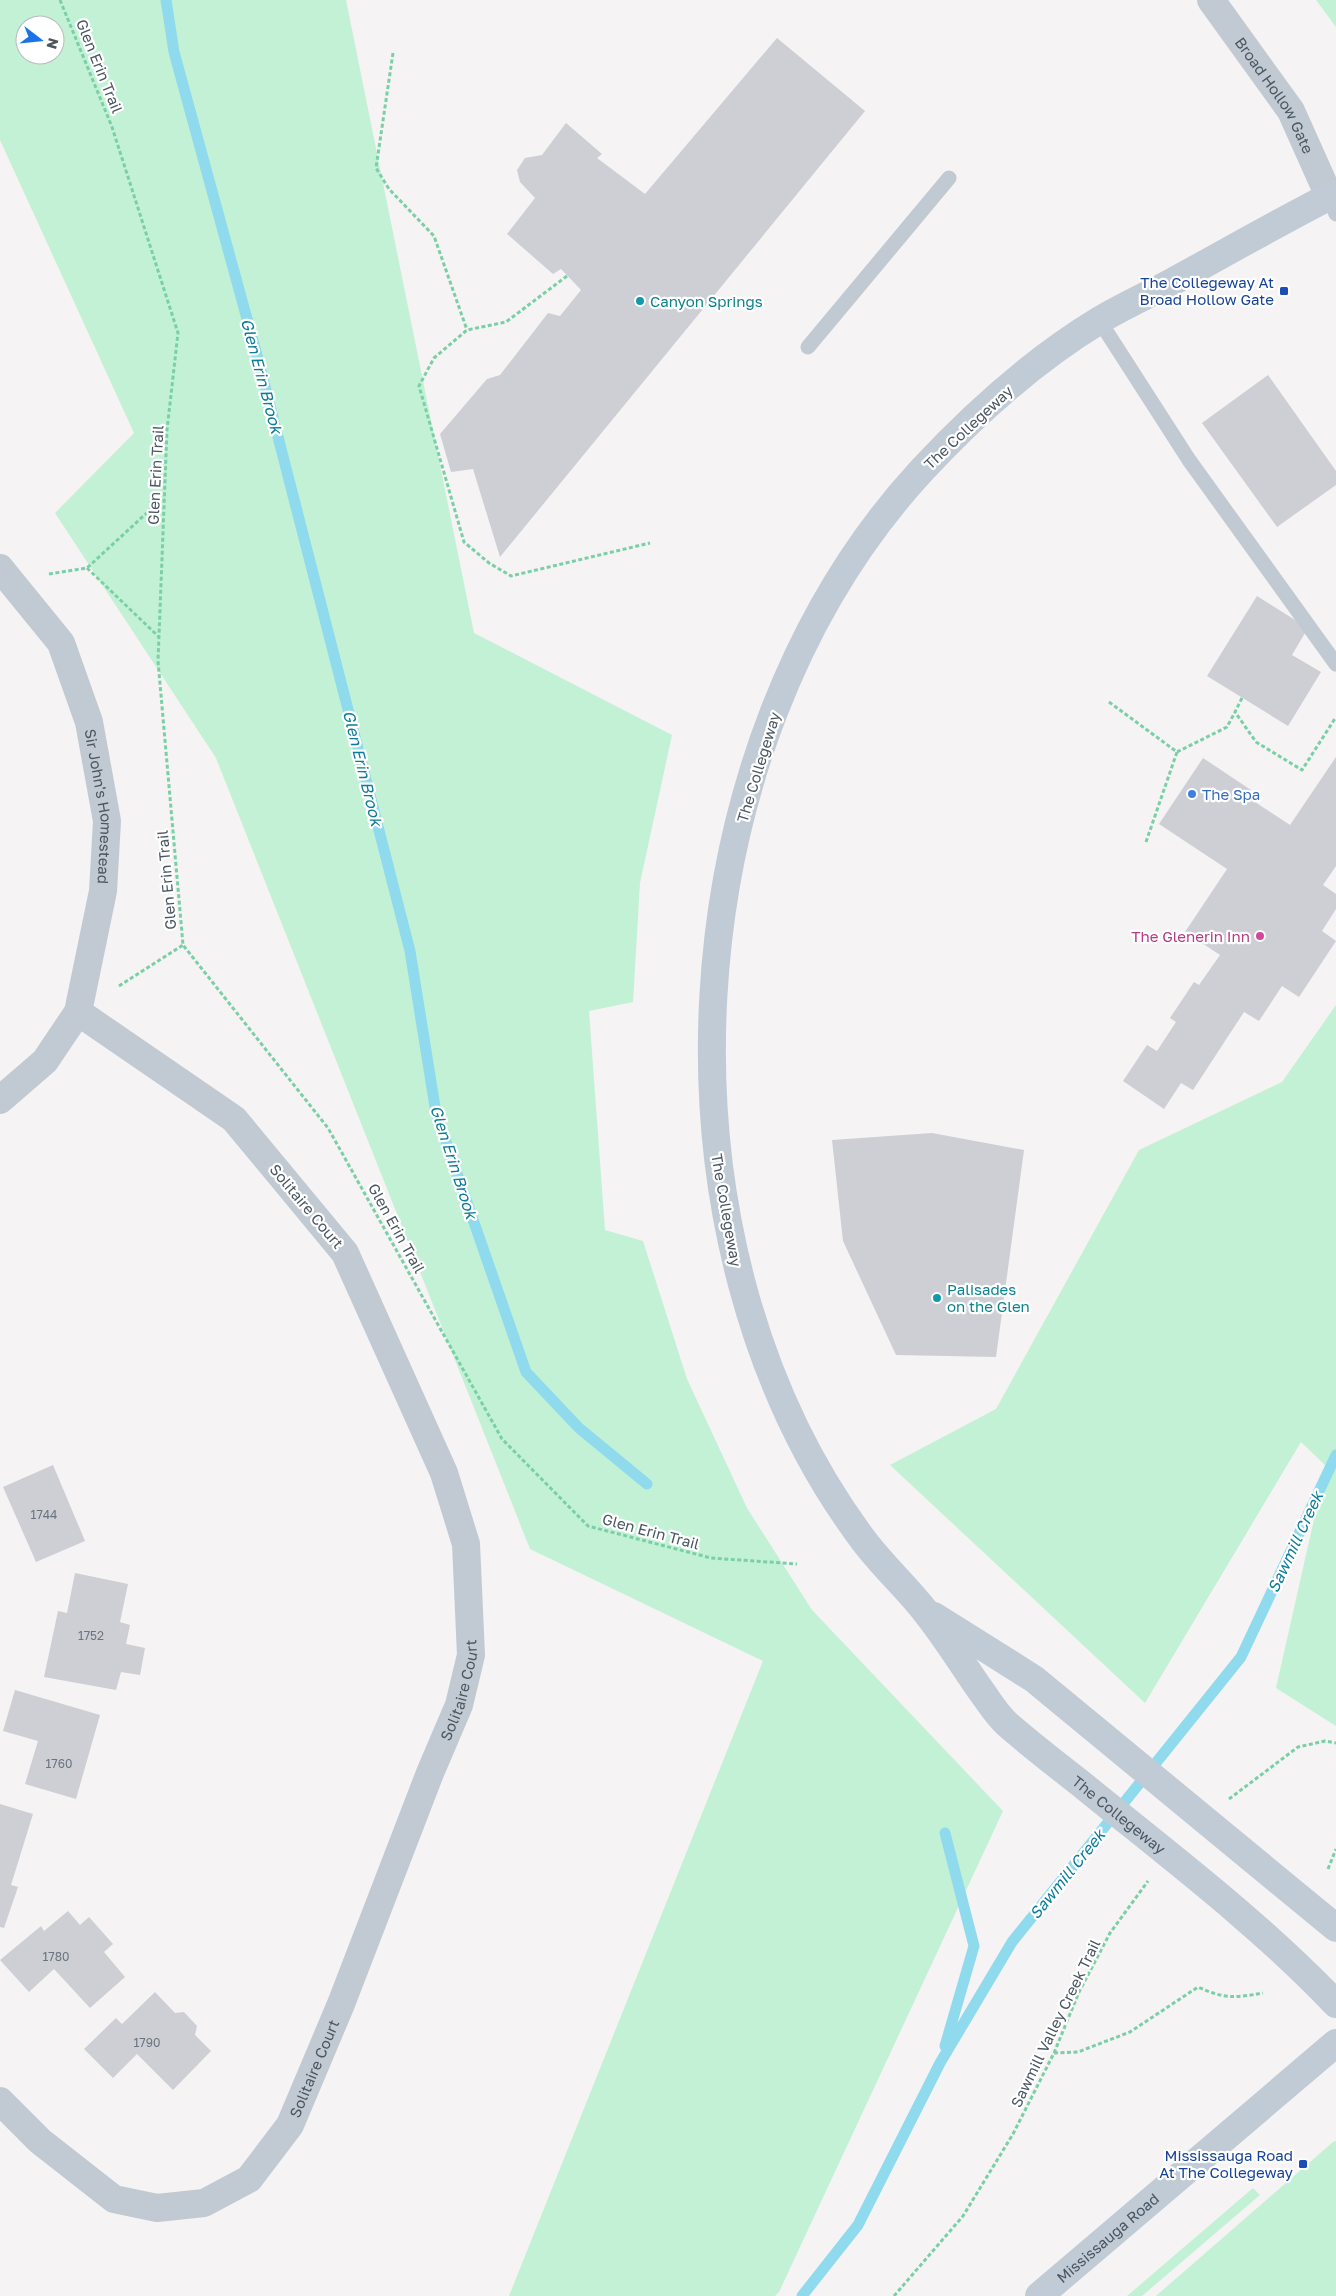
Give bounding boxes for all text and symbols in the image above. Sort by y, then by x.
north arrow [15,15,65,65]
street label: Glen Erin Trail [73,16,127,116]
street label: Broad Hollow Gate [1232,33,1318,156]
text: N [43,36,63,51]
place label: The Collegeway At Broad Hollow Gate [1140,273,1274,308]
marker: The Collegeway At Broad Hollow Gate [1278,285,1290,297]
place label: Canyon Springs [650,292,763,310]
marker: Canyon Springs [634,295,646,307]
water label: Glen Erin Brook [237,316,288,438]
street label: The Collegeway [920,381,1016,473]
street label: Glen Erin Trail [143,424,167,525]
water label: Glen Erin Brook [339,708,388,830]
street label: The Collegeway [733,709,784,824]
street label: Sir John's Homestead [81,727,116,885]
place label: The Spa [1202,785,1260,803]
marker: The Spa [1186,788,1198,800]
street label: Glen Erin Trail [153,829,179,931]
place label: The Glenerin Inn [1131,927,1250,945]
marker: The Glenerin Inn [1254,930,1266,942]
water label: Glen Erin Brook [426,1103,482,1223]
street label: The Collegeway [708,1152,746,1269]
street label: Solitaire Court [267,1160,347,1252]
street label: Glen Erin Trail [365,1180,429,1276]
place label: Palisades on the Glen [947,1280,1030,1315]
marker: Palisades on the Glen [931,1292,943,1304]
water label: Sawmill Creek [1263,1486,1328,1596]
house number: 1744 [31,1507,57,1522]
street label: Glen Erin Trail [600,1509,702,1553]
house number: 1752 [78,1628,104,1643]
street label: Solitaire Court [436,1639,481,1743]
house number: 1760 [46,1756,72,1771]
street label: The Collegeway [1069,1772,1170,1858]
water label: Sawmill Creek [1025,1824,1110,1923]
street label: Sawmill Valley Creek Trail [1006,1936,1104,2110]
house number: 1780 [43,1949,69,1964]
street label: Solitaire Court [285,2017,342,2120]
house number: 1790 [134,2035,160,2050]
place label: Mississauga Road At The Collegeway [1159,2146,1294,2181]
marker: Mississauga Road At The Collegeway [1297,2158,1309,2170]
street label: Mississauga Road [1053,2189,1162,2286]

